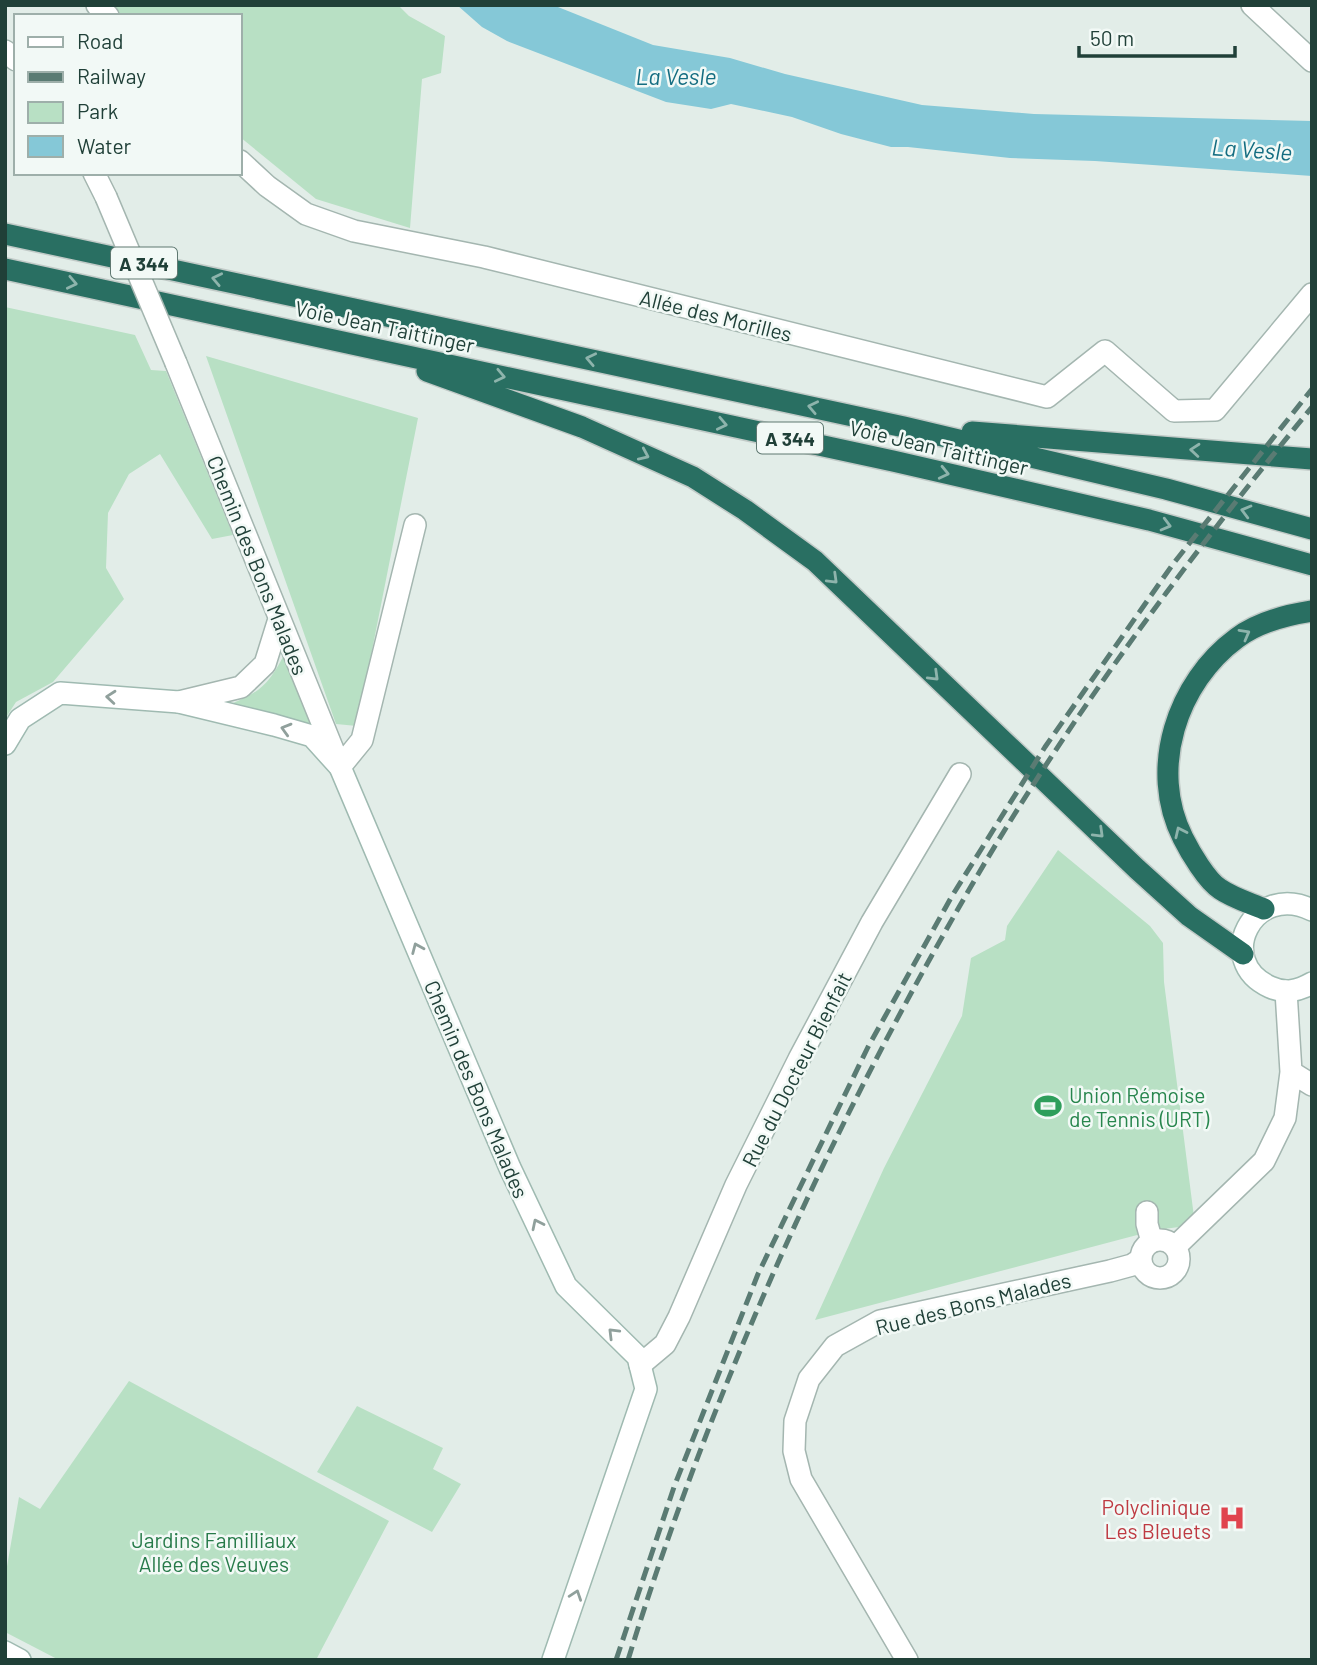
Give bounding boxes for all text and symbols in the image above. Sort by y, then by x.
legend [14,14,242,175]
scale bar [1079,14,1235,58]
text: 50 m [1090,25,1134,50]
text: Road [77,28,123,53]
water label: La Vesle [636,62,716,90]
text: Railway [77,63,146,88]
text: Park [77,98,118,123]
water label: La Vesle [1211,132,1293,166]
text: Water [77,133,132,158]
road number: A 344 [111,247,177,278]
one-way arrow [211,272,223,287]
one-way arrow [66,274,78,289]
street label: Allée des Morilles [637,284,795,346]
street label: Voie Jean Taittinger [293,295,477,357]
one-way arrow [585,352,597,367]
one-way arrow [494,367,506,382]
one-way arrow [807,400,819,415]
street label: Voie Jean Taittinger [847,414,1031,480]
one-way arrow [716,415,728,430]
road number: A 344 [757,422,823,453]
one-way arrow [1189,443,1200,458]
one-way arrow [637,447,649,461]
street label: Chemin des Bons Malades [203,452,313,678]
one-way arrow [938,464,950,479]
one-way arrow [1240,505,1252,519]
one-way arrow [1159,517,1171,531]
one-way arrow [825,570,838,583]
one-way arrow [1238,629,1250,642]
one-way arrow [926,668,939,680]
one-way arrow [105,690,116,705]
one-way arrow [281,722,293,737]
one-way arrow [1091,825,1104,838]
one-way arrow [1174,827,1188,839]
one-way arrow [411,943,425,955]
street label: Rue du Docteur Bienfait [736,967,856,1171]
street label: Chemin des Bons Malades [420,976,534,1202]
place label: Union Rémoise de Tennis (URT) [1069,1082,1210,1131]
sports icon: Union Rémoise de Tennis (URT) [1033,1091,1063,1121]
one-way arrow [531,1219,545,1231]
street label: Rue des Bons Malades [873,1267,1073,1339]
one-way arrow [609,1328,622,1341]
place label: Polyclinique Les Bleuets [1102,1494,1211,1543]
hospital icon: Polyclinique Les Bleuets [1217,1503,1247,1533]
park label: Jardins Familliaux Allée des Veuves [132,1527,296,1576]
one-way arrow [568,1590,582,1602]

